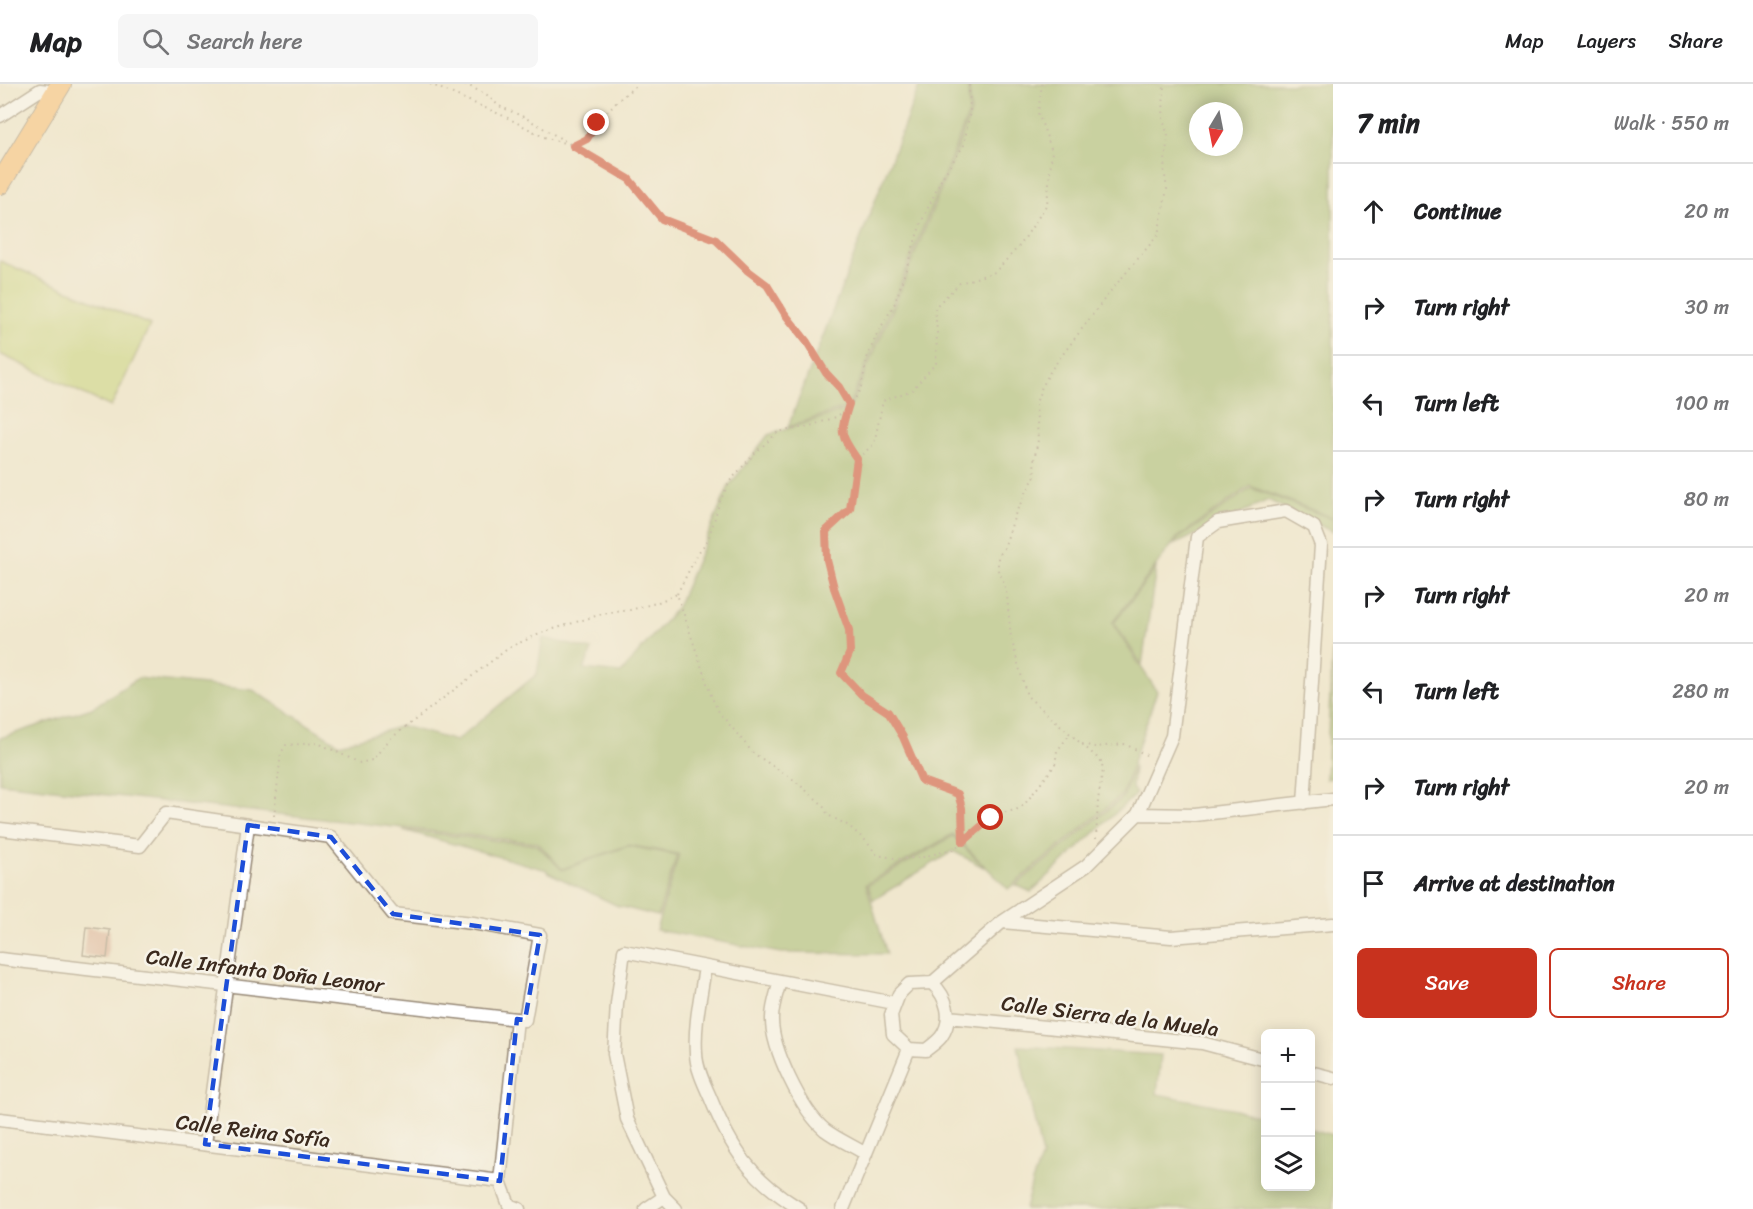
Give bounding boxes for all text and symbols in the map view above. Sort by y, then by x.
search box [118,14,538,68]
text: Map [30,17,82,66]
text: Search here [187,22,303,61]
text: Map [1505,22,1544,60]
text: Layers [1577,22,1636,60]
text: Share [1669,22,1723,60]
icon: search [139,25,172,58]
text: 7 min [1357,100,1420,146]
north arrow [1189,102,1243,156]
text: Walk · 550 m [1614,106,1729,141]
route end [583,109,609,135]
text: Continue [1414,192,1502,231]
text: 20 m [1684,194,1729,229]
icon: ahead [1357,195,1390,228]
text: Turn right [1414,288,1509,327]
text: 30 m [1685,290,1729,325]
icon: right [1357,291,1390,324]
text: Turn left [1414,384,1499,423]
text: 100 m [1675,386,1729,421]
icon: left [1357,387,1390,420]
text: Turn right [1414,480,1509,519]
text: 80 m [1684,482,1729,517]
icon: right [1357,483,1390,516]
text: Turn right [1414,576,1509,615]
text: 20 m [1684,578,1729,613]
icon: right [1357,579,1390,612]
text: Turn left [1414,672,1499,711]
text: 280 m [1672,674,1729,709]
icon: left [1357,675,1390,708]
text: Turn right [1414,768,1509,807]
text: 20 m [1684,770,1729,805]
icon: right [1357,771,1390,804]
route start [977,804,1003,830]
text: Arrive at destination [1414,864,1615,903]
icon: arrive [1357,867,1390,900]
street label: Calle Infanta Doña Leonor [144,938,387,1005]
button: Save [1357,948,1537,1018]
button: Share [1549,948,1729,1018]
street label: Calle Sierra de la Muela [999,984,1221,1048]
map controls [1261,1029,1315,1191]
button: + [1261,1029,1315,1083]
button: − [1261,1083,1315,1137]
street label: Calle Reina Sofía [174,1103,333,1159]
button: layers [1261,1137,1315,1191]

